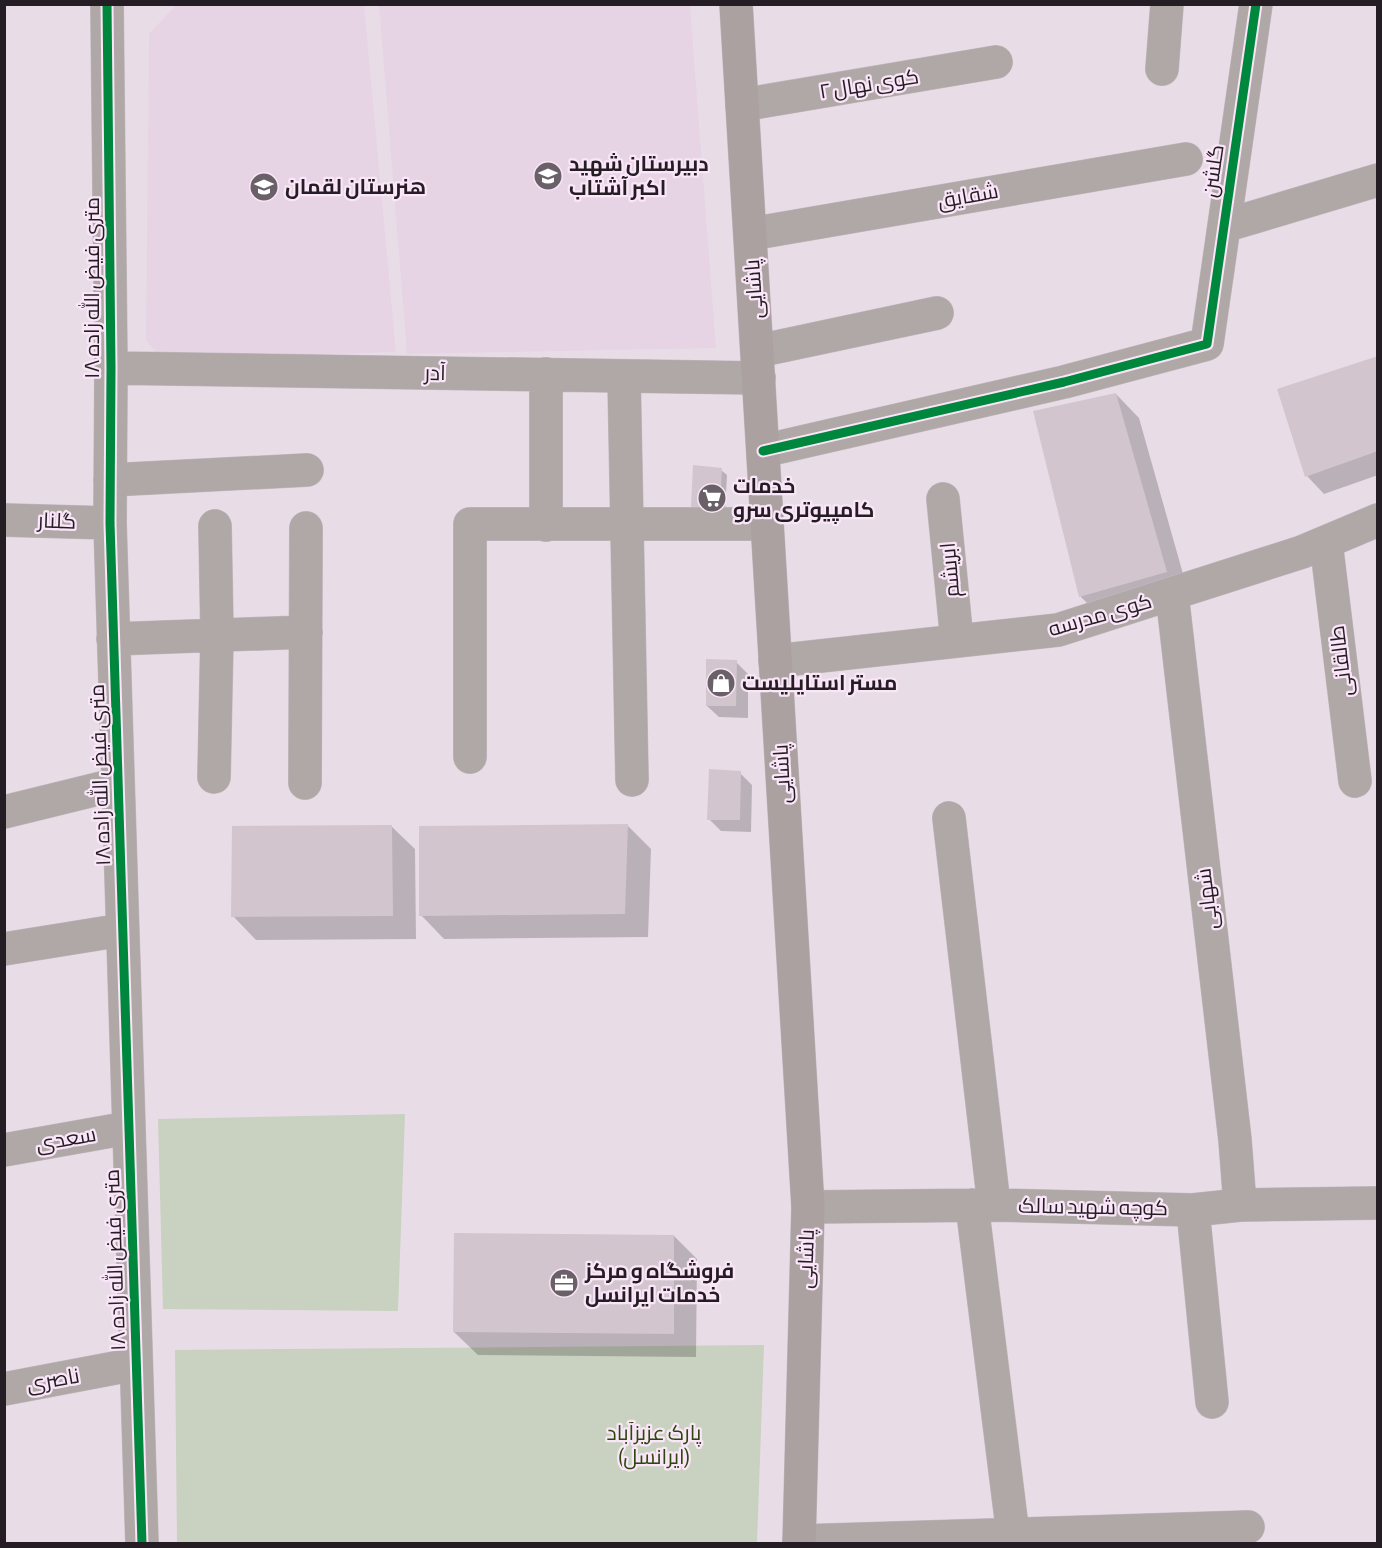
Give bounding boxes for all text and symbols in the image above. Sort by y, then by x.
street label: کوی نهال ۲ [817,63,921,105]
street label: گلشن [1196,143,1230,199]
place label: دبیرستان شهید اکبر آشتاب [569,151,709,200]
school or university icon: دبیرستان شهید اکبر آشتاب [532,160,564,192]
school or university icon: هنرستان لقمان [248,171,280,203]
place label: هنرستان لقمان [285,174,426,199]
street label: شقایق [936,178,1000,214]
street label: ۱۸ متری فیض الله زاده [78,197,105,379]
street label: پاشایی [739,258,770,320]
street label: آدر [423,360,446,385]
place label: خدمات کامپیوتری سرو [733,473,874,524]
supermarket icon: خدمات کامپیوتری سرو [696,482,728,514]
street label: گلنار [36,507,77,534]
street label: ابریشم [935,541,966,599]
street label: کوی مدرسه [1045,588,1155,642]
street label: طالقانی [1324,624,1358,698]
shop icon: مستر استایلیست [705,667,737,699]
place label: مستر استایلیست [742,670,898,695]
street label: ۱۸ متری فیض الله زاده [83,684,116,866]
street label: پاشایی [767,743,798,804]
street label: شهابی [1190,867,1224,931]
street label: سعدی [34,1121,98,1157]
street label: ۱۸ متری فیض الله زاده [98,1169,131,1351]
street label: کوچه شهید سالک [1018,1193,1168,1222]
street label: پاشایی [792,1228,821,1289]
place label: فروشگاه و مرکز خدمات ایرانسل [584,1258,734,1307]
office icon: فروشگاه و مرکز خدمات ایرانسل [548,1267,580,1299]
street label: ناصری [24,1363,82,1397]
park label: پارک عزیزآباد (ایرانسل) [607,1420,702,1470]

